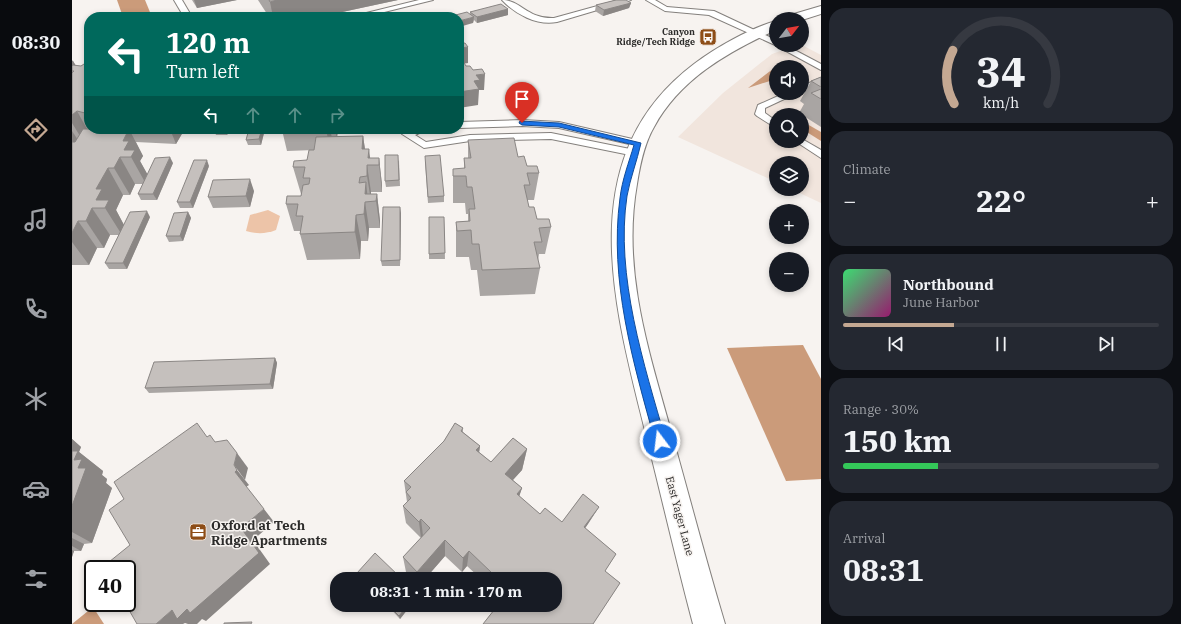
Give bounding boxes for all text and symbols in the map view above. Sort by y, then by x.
north arrow [769,12,809,52]
map controls [769,12,809,292]
text: 120 m [166,24,250,61]
place label: Canyon Ridge/Tech Ridge [616,26,695,47]
bus stop icon: Canyon Ridge/Tech Ridge [698,27,718,47]
icon: left [100,28,152,80]
text: 08:30 [12,31,60,54]
text: 34 [976,43,1026,97]
text: Turn left [166,60,240,83]
button: sound [769,60,809,100]
pin [505,82,539,123]
icon: arrive [511,88,533,110]
text: km/h [983,92,1019,111]
icon: left [200,104,222,126]
icon: ahead [242,104,264,126]
icon: ahead [284,104,306,126]
icon: right [326,104,348,126]
button: search [769,108,809,148]
icon: directions [22,116,50,144]
button: layers [769,156,809,196]
text: Climate [843,161,890,178]
text: 22° [976,181,1026,220]
text: − [843,186,856,215]
text: + [1146,186,1159,215]
button: + [769,204,809,244]
icon: music [22,206,50,234]
button: − [769,252,809,292]
text: Northbound [903,275,994,294]
text: June Harbor [903,294,979,311]
icon: phone [22,295,50,323]
icon: previous [885,333,907,355]
icon: pause [990,333,1012,355]
icon: next [1095,333,1117,355]
icon: climate [22,385,50,413]
text: Range · 30% [843,401,919,418]
position arrow [639,420,681,462]
text: 150 km [843,421,952,460]
icon: car [22,475,50,503]
street label: East Yager Lane [663,475,697,557]
place label: Oxford at Tech Ridge Apartments [211,517,327,549]
office icon: Oxford at Tech Ridge Apartments [188,522,208,542]
text: Arrival [843,530,885,547]
text: 08:31 [843,550,924,589]
speed limit sign: 40 [84,560,136,612]
icon: filters [22,565,50,593]
text: 08:31 · 1 min · 170 m [370,582,522,601]

